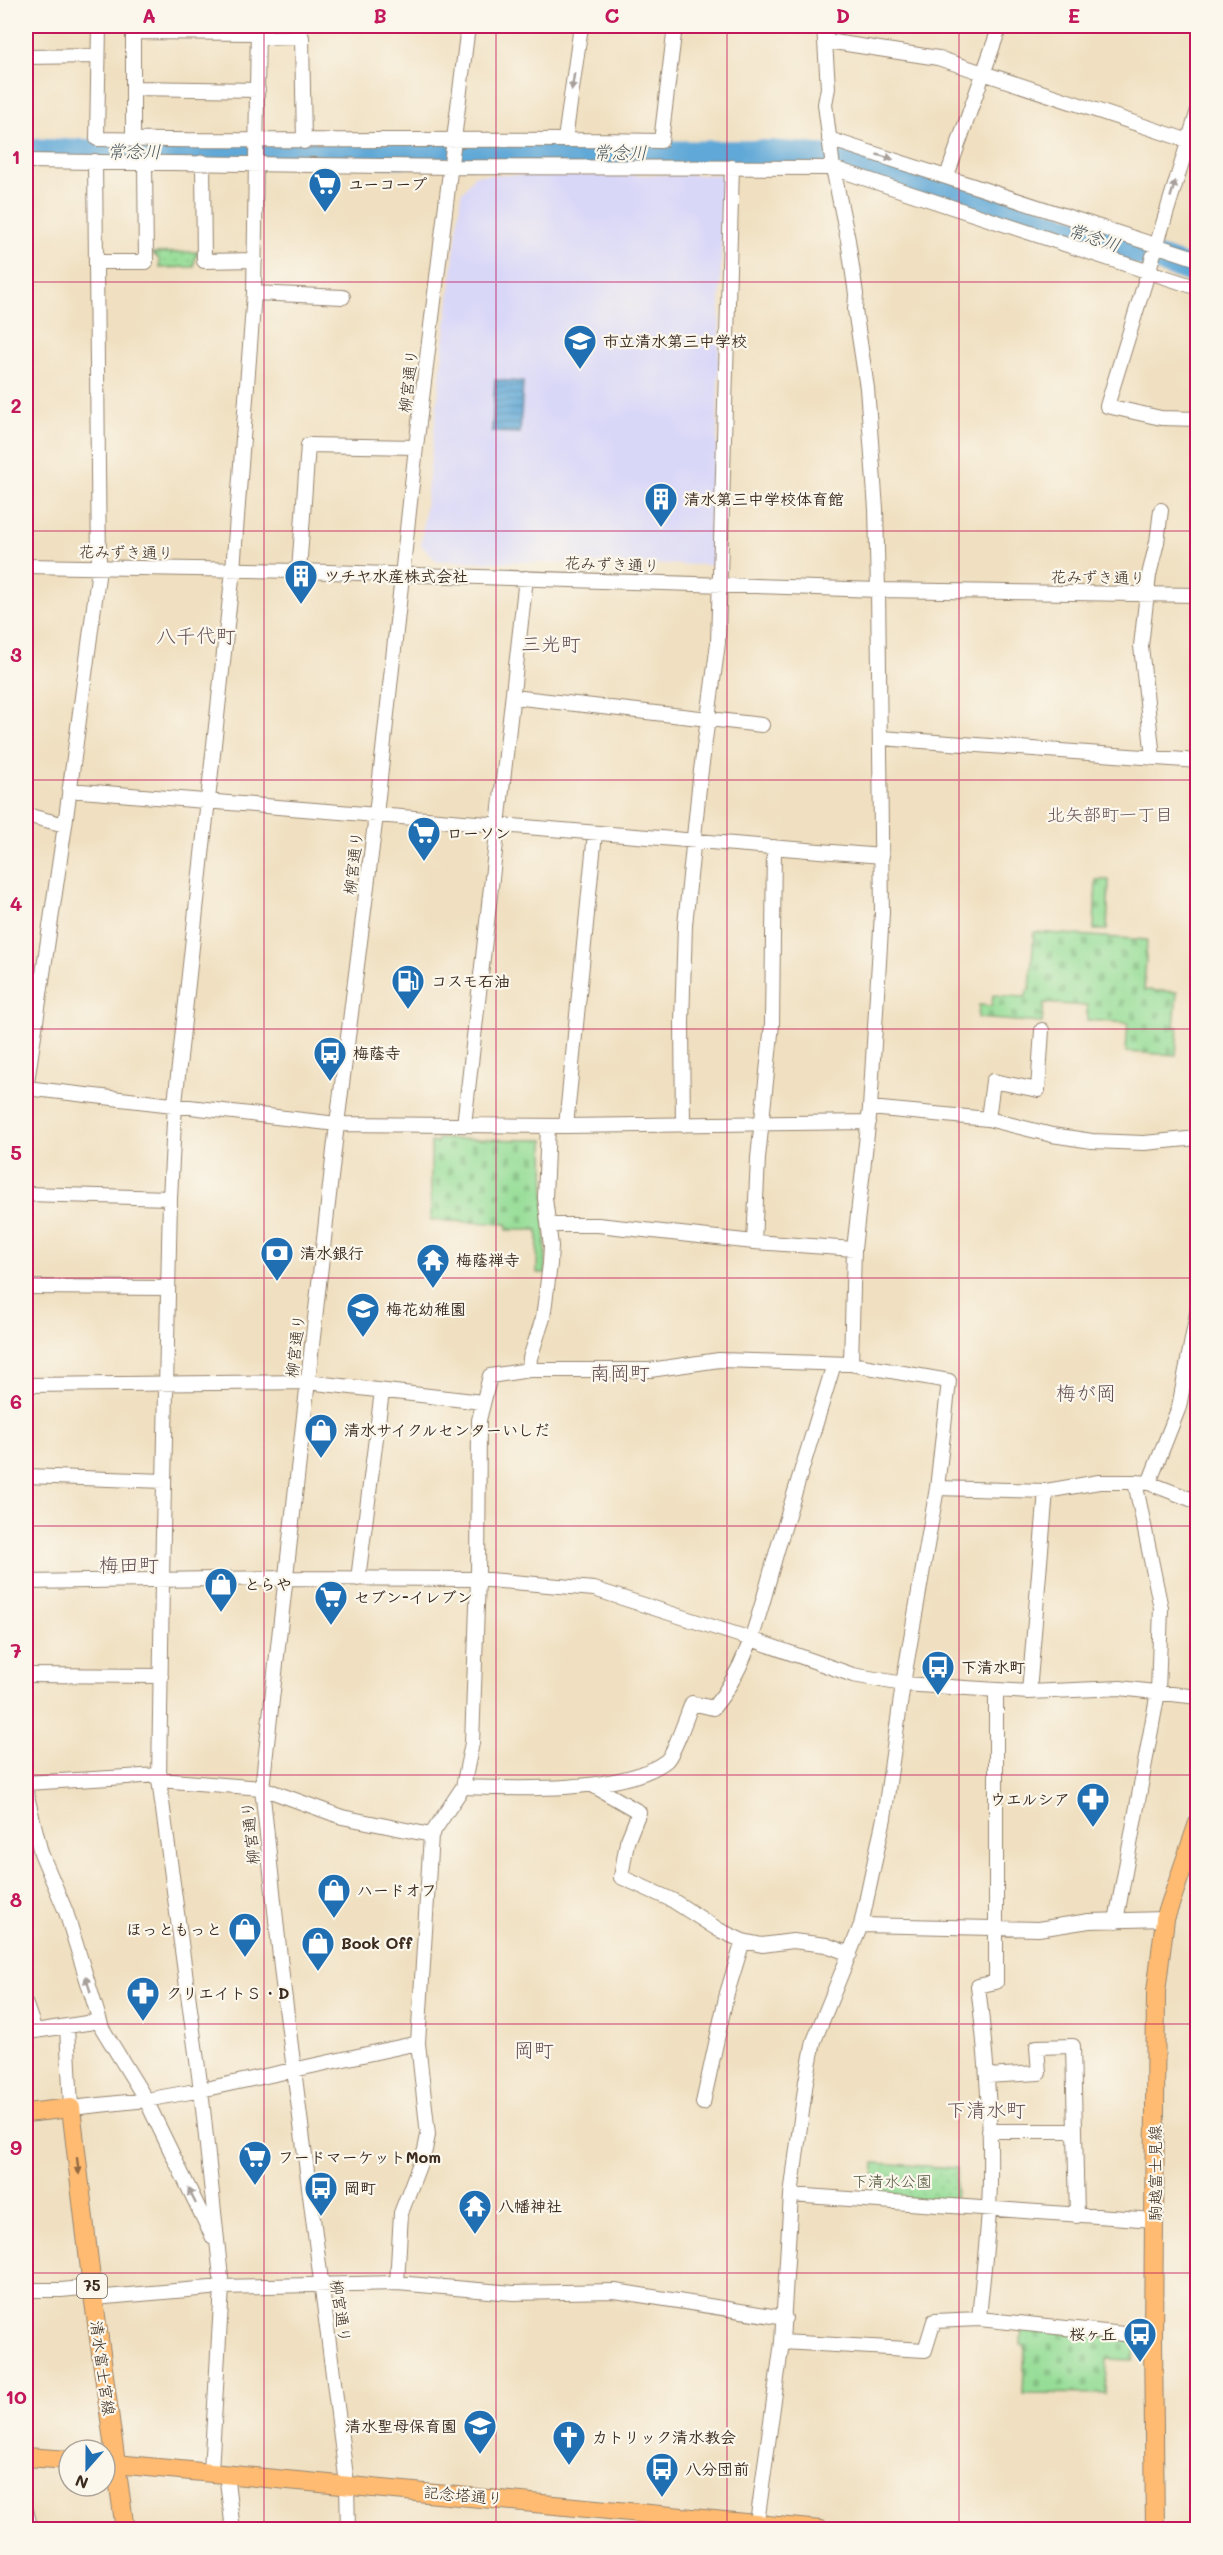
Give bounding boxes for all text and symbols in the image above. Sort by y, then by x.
text: A [142,2,156,28]
text: B [373,2,387,28]
text: C [605,2,620,28]
text: D [836,2,850,28]
text: E [1068,2,1080,28]
one-way arrow [568,73,578,92]
water label: 常念川 [107,139,161,163]
water label: 常念川 [593,140,647,164]
text: 1 [12,143,20,169]
one-way arrow [876,153,894,162]
supermarket icon: ユーコープ [307,166,343,213]
place label: ユーコープ [348,173,427,194]
one-way arrow [1169,180,1178,198]
water label: 常念川 [1065,217,1124,257]
school or university icon: 市立清水第三中学校 [562,323,598,370]
place label: 市立清水第三中学校 [603,330,747,351]
street label: 柳宮通り [393,348,422,414]
text: 2 [10,392,22,418]
building icon: 清水第三中学校体育館 [643,481,679,528]
place label: 清水第三中学校体育館 [684,488,844,509]
street label: 花みずき通り [78,540,174,563]
street label: 花みずき通り [564,551,660,576]
building icon: ツチヤ水産株式会社 [283,558,319,605]
place label: ツチヤ水産株式会社 [324,565,468,586]
street label: 花みずき通り [1050,565,1146,588]
district label: 八千代町 [156,622,236,648]
district label: 三光町 [521,630,581,656]
text: 3 [10,641,22,667]
district label: 北矢部町一丁目 [1047,802,1173,826]
supermarket icon: ローソン [406,815,442,862]
place label: ローソン [447,822,511,843]
street label: 柳宮通り [338,830,367,896]
text: 4 [10,890,23,916]
fuel station icon: コスモ石油 [390,963,426,1010]
place label: コスモ石油 [431,970,510,991]
bus stop icon: 梅蔭寺 [312,1035,348,1082]
place label: 梅蔭寺 [353,1042,401,1063]
text: 5 [10,1139,22,1165]
bank icon: 清水銀行 [259,1235,295,1282]
place label: 清水銀行 [300,1242,364,1263]
temple icon: 梅蔭禅寺 [415,1242,451,1289]
place label: 梅蔭禅寺 [456,1249,520,1270]
school or university icon: 梅花幼稚園 [345,1291,381,1338]
place label: 梅花幼稚園 [386,1298,466,1319]
street label: 柳宮通り [280,1313,309,1379]
district label: 南岡町 [590,1359,650,1385]
district label: 梅が岡 [1056,1379,1116,1405]
text: 6 [10,1388,22,1414]
shop icon: 清水サイクルセンターいしだ [303,1412,339,1459]
place label: 清水サイクルセンターいしだ [344,1419,550,1440]
district label: 梅田町 [99,1551,159,1577]
shop icon: とらや [203,1566,239,1613]
place label: とらや [244,1573,292,1594]
supermarket icon: セブン-イレブン [313,1579,349,1626]
place label: セブン-イレブン [354,1586,473,1607]
text: 7 [10,1637,22,1663]
bus stop icon: 下清水町 [920,1649,956,1696]
place label: 下清水町 [961,1656,1025,1677]
pharmacy icon: ウエルシア [1075,1781,1111,1828]
place label: ウエルシア [990,1788,1070,1809]
street label: 柳宮通り [236,1800,263,1866]
shop icon: ハードオフ [316,1872,352,1919]
place label: ハードオフ [357,1879,437,1900]
text: 8 [10,1886,22,1912]
shop icon: ほっともっと [227,1911,263,1958]
place label: ほっともっと [126,1918,222,1939]
shop icon: Book Off [300,1925,336,1972]
place label: Book Off [341,1932,413,1953]
one-way arrow [83,1975,92,1993]
pharmacy icon: クリエイトＳ・D [125,1975,161,2022]
place label: クリエイトＳ・D [166,1982,289,2003]
district label: 岡町 [514,2036,554,2062]
district label: 下清水町 [946,2096,1026,2122]
street label: 駒越富士見線 [1144,2125,1165,2221]
text: 9 [10,2134,22,2160]
supermarket icon: フードマーケットMom [237,2139,273,2186]
place label: フードマーケットMom [278,2146,441,2167]
one-way arrow [73,2157,83,2176]
bus stop icon: 岡町 [303,2170,339,2217]
park label: 下清水公園 [852,2170,932,2191]
place label: 岡町 [344,2177,376,2198]
one-way arrow [188,2187,197,2204]
temple icon: 八幡神社 [457,2188,493,2235]
place label: 八幡神社 [498,2195,562,2216]
road number: 75 [77,2274,107,2298]
street label: 柳宮通り [327,2278,356,2344]
bus stop icon: 桜ヶ丘 [1122,2316,1158,2363]
street label: 清水富士宮線 [86,2319,121,2417]
place label: 桜ヶ丘 [1069,2323,1117,2344]
text: 10 [5,2383,27,2409]
school or university icon: 清水聖母保育園 [462,2408,498,2455]
place label: 清水聖母保育園 [345,2415,457,2436]
church icon: カトリック清水教会 [551,2419,587,2466]
place label: カトリック清水教会 [592,2426,736,2447]
north arrow [57,2438,117,2498]
bus stop icon: 八分団前 [644,2451,680,2498]
place label: 八分団前 [685,2458,749,2479]
text: N [72,2470,91,2494]
street label: 記念塔通り [422,2481,504,2508]

